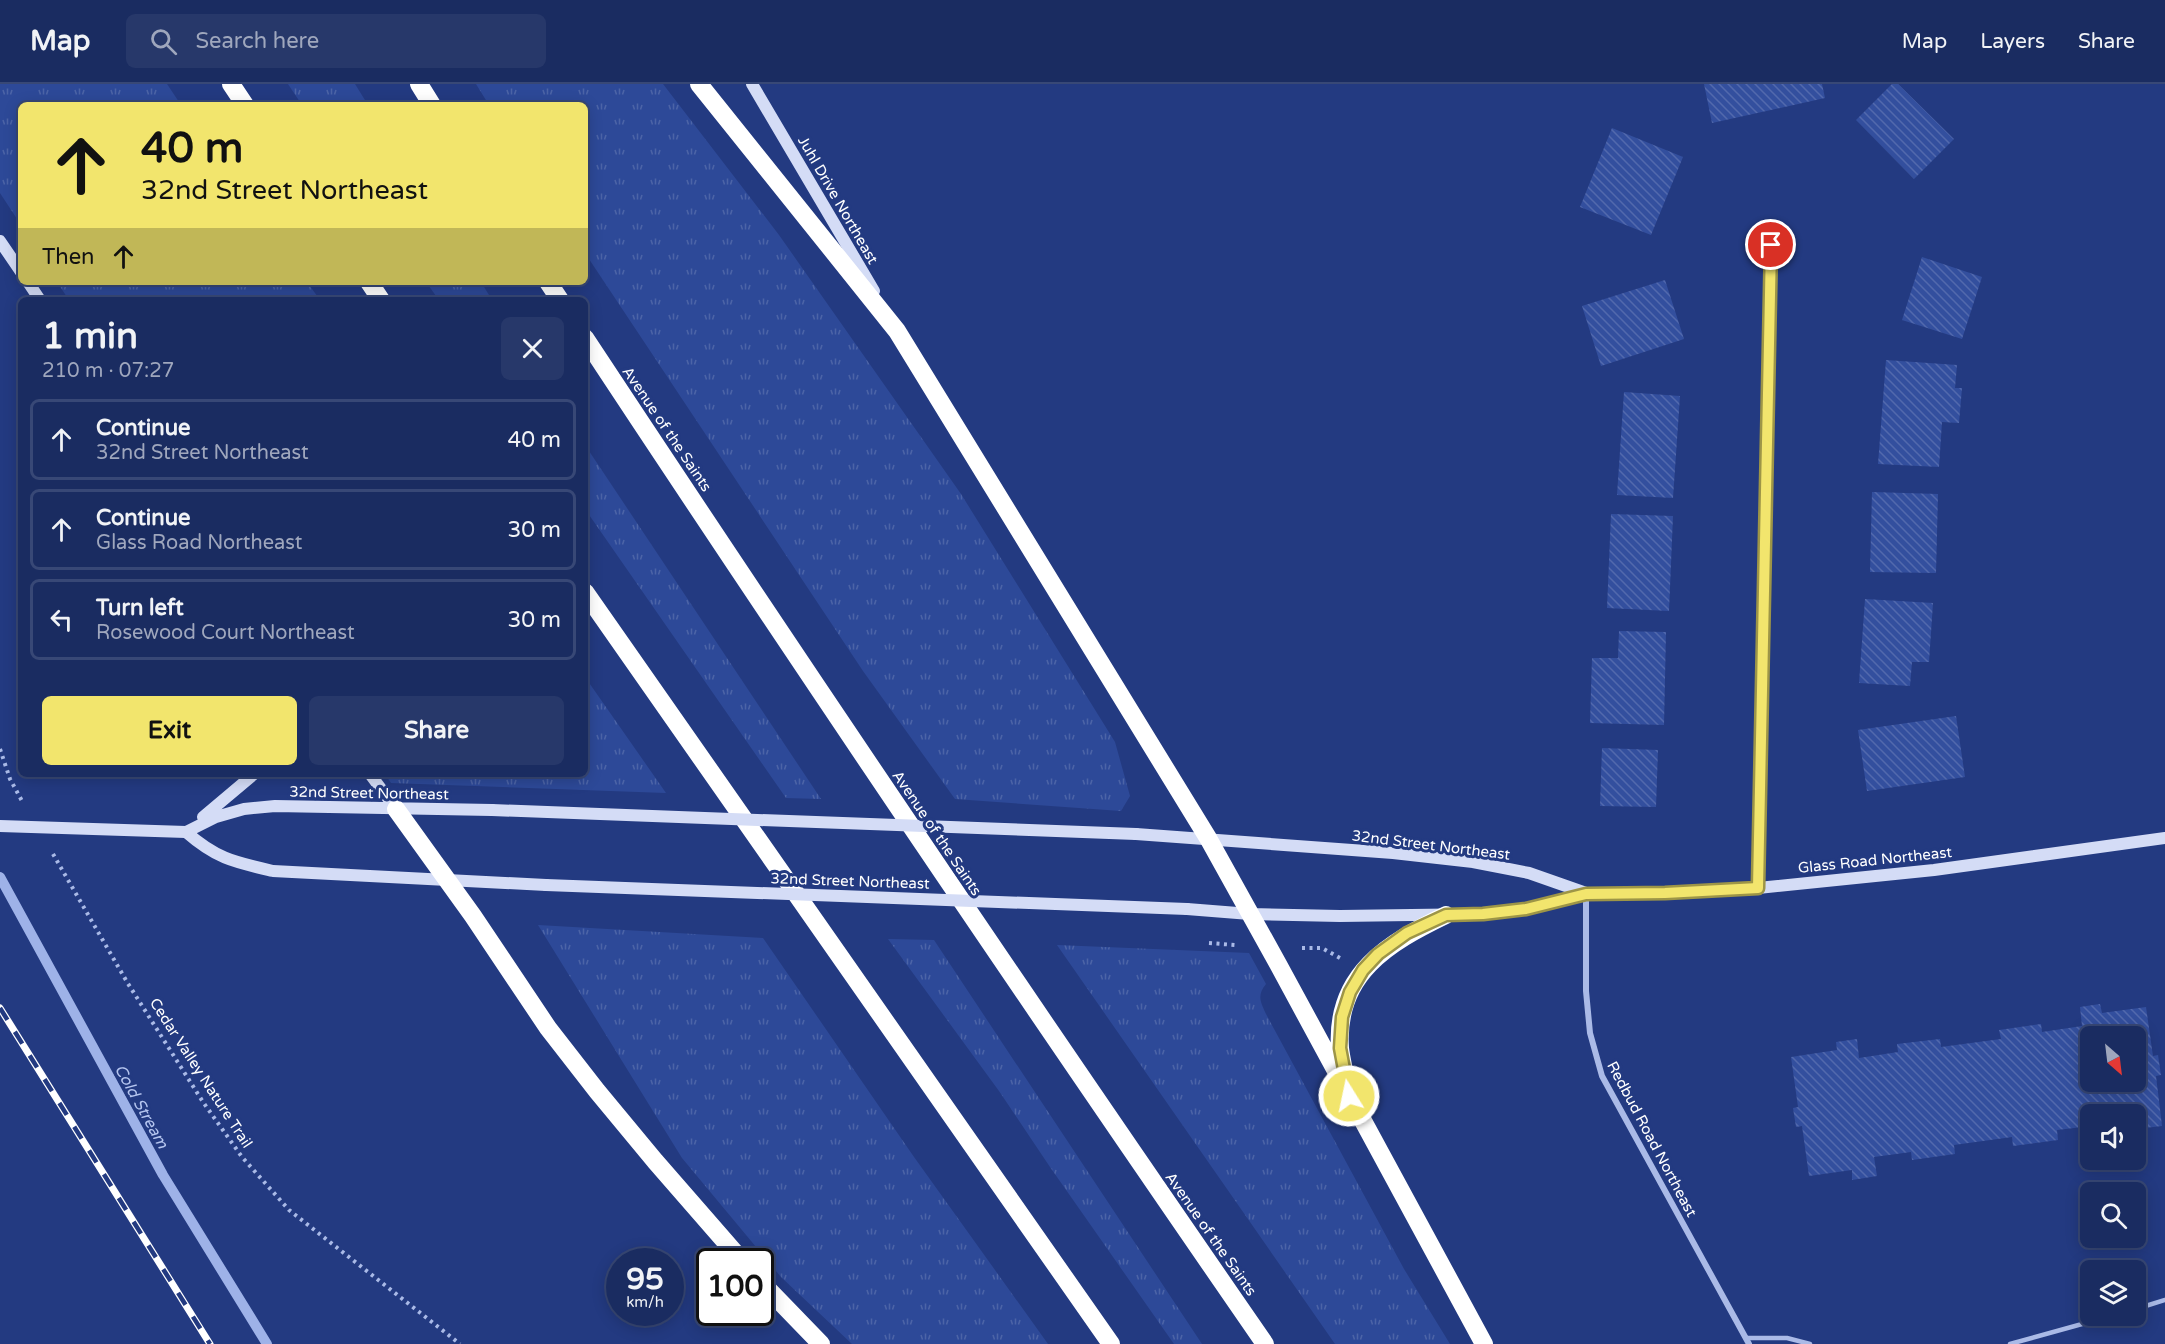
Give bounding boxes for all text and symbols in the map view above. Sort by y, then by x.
search box [126,14,546,68]
text: Map [30,24,90,58]
icon: search [147,25,180,58]
text: Search here [195,28,319,54]
text: Map [1902,29,1947,54]
text: Layers [1980,29,2045,54]
text: Share [2078,29,2135,54]
text: 40 m [141,123,243,174]
icon: ahead [42,126,120,204]
street label: Juhl Drive Northeast [794,133,882,268]
text: 32nd Street Northeast [141,174,428,207]
pin [1745,219,1796,270]
icon: arrive [1754,228,1787,261]
icon: ahead [107,240,140,273]
text: Then [42,244,95,270]
text: 1 min [42,315,138,358]
button: close [501,317,564,380]
text: 210 m · 07:27 [42,359,174,383]
street label: Avenue of the Saints [618,363,716,495]
text: Continue [96,415,191,441]
icon: ahead [45,423,78,456]
text: 40 m [507,427,561,453]
text: 32nd Street Northeast [96,441,309,465]
text: Continue [96,505,191,531]
icon: ahead [45,513,78,546]
text: 30 m [507,517,561,543]
text: Glass Road Northeast [96,531,302,555]
text: Turn left [96,595,184,621]
icon: left [45,603,78,636]
text: 30 m [507,607,561,633]
text: Rosewood Court Northeast [96,621,355,645]
button: Exit [42,696,297,765]
button: Share [309,696,564,765]
street label: Avenue of the Saints [888,767,986,899]
street label: 32nd Street Northeast [289,783,449,803]
street label: 32nd Street Northeast [1351,826,1512,864]
street label: Glass Road Northeast [1797,843,1953,877]
street label: 32nd Street Northeast [770,869,930,893]
street label: Cedar Valley Nature Trail [146,995,256,1151]
north arrow [2080,1026,2146,1092]
map controls [2080,1026,2146,1326]
street label: Redbud Road Northeast [1603,1058,1701,1220]
water label: Cold Stream [110,1061,173,1152]
position arrow [1317,1064,1381,1128]
button: sound [2080,1104,2146,1170]
street label: Avenue of the Saints [1162,1169,1260,1299]
button: search [2080,1182,2146,1248]
speed limit sign: 100 [696,1248,774,1326]
button: layers [2080,1260,2146,1326]
text: 95 [626,1261,664,1298]
text: km/h [626,1293,664,1311]

